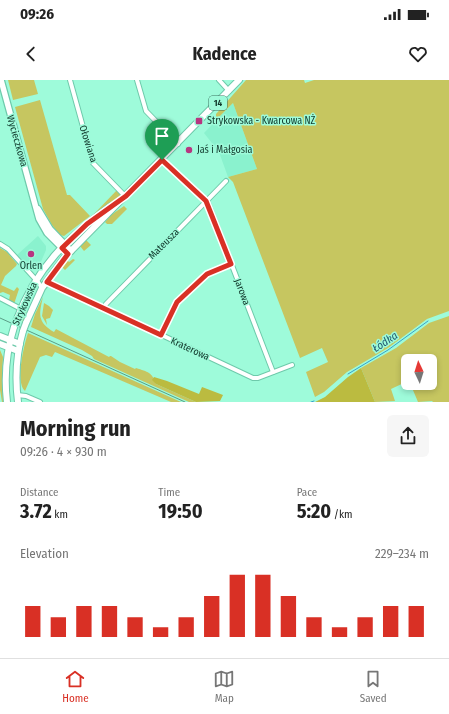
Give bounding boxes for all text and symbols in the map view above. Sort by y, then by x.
text: 09:26 [20,5,54,23]
icon: back [20,43,42,65]
text: Kadence [192,43,257,65]
icon: heart [407,43,429,65]
road number: 14 [209,96,227,110]
place label: Strykowska - Kwarcowa NŻ [207,113,315,127]
street label: Wycieczkowa [4,114,30,168]
marker: Strykowska - Kwarcowa NŻ [194,116,204,126]
pin [145,119,179,160]
street label: Ołowiana [76,124,100,164]
icon: arrive [151,125,173,147]
place label: Jaś i Małgosia [197,144,252,156]
marker: Jaś i Małgosia [184,145,194,155]
street label: Mateusza [146,226,182,262]
marker: Orlen [26,249,36,259]
place label: Orlen [20,260,42,272]
street label: Jarowa [231,277,253,307]
street label: Strykowska [10,280,40,328]
water label: Łódka [370,329,400,355]
street label: Kraterowa [169,335,211,363]
north arrow [401,354,437,390]
map controls [401,354,437,390]
text: Morning run [20,415,131,442]
button: share [387,415,429,457]
text: 09:26 · 4 × 930 m [20,444,107,459]
text: Distance [20,486,59,499]
text: Time [158,486,180,499]
text: Pace [297,486,317,499]
text: 3.72 [20,499,52,523]
text: 19:50 [158,499,203,523]
text: 5:20 [297,499,331,523]
text: km [52,508,68,521]
text: /km [331,508,353,521]
text: Elevation [20,546,69,561]
text: 229–234 m [375,546,429,561]
tab: Home [62,668,89,705]
tab: Map [213,668,235,705]
tab: Saved [360,668,387,705]

